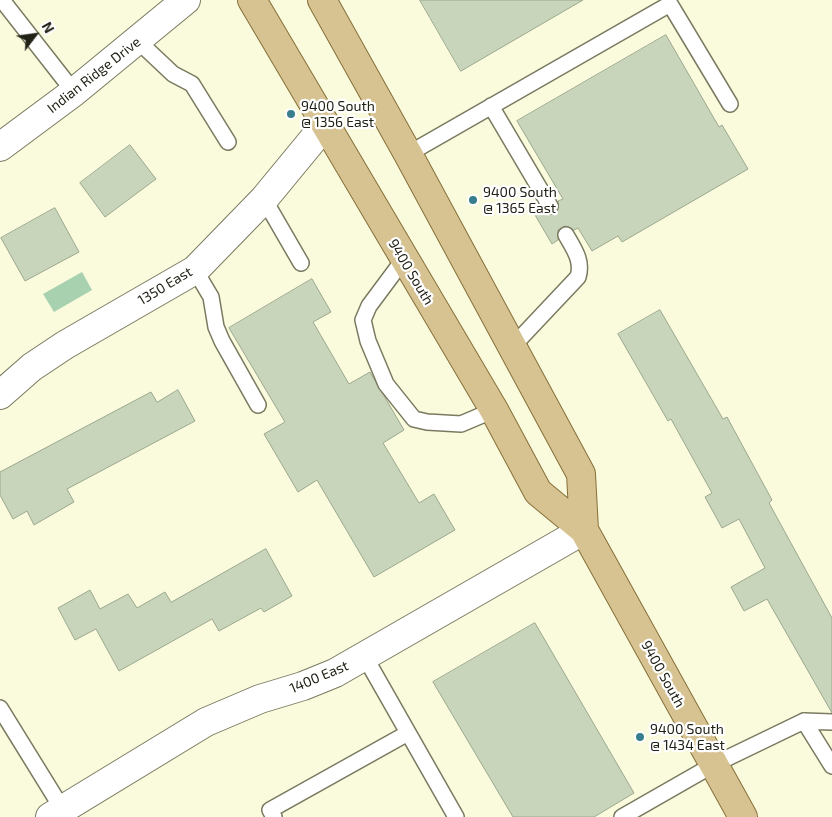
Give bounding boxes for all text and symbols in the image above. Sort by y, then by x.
north arrow [10,10,60,60]
text: N [39,19,58,36]
street label: Indian Ridge Drive [44,33,144,117]
place label: 9400 South @ 1356 East [301,98,375,130]
marker: 9400 South @ 1356 East [285,108,297,120]
place label: 9400 South @ 1365 East [483,184,557,216]
marker: 9400 South @ 1365 East [467,194,479,206]
street label: 9400 South [385,236,437,308]
street label: 1350 East [135,263,195,309]
street label: 9400 South [638,638,688,710]
street label: 1400 East [287,657,351,697]
place label: 9400 South @ 1434 East [650,721,725,754]
marker: 9400 South @ 1434 East [634,731,646,743]

